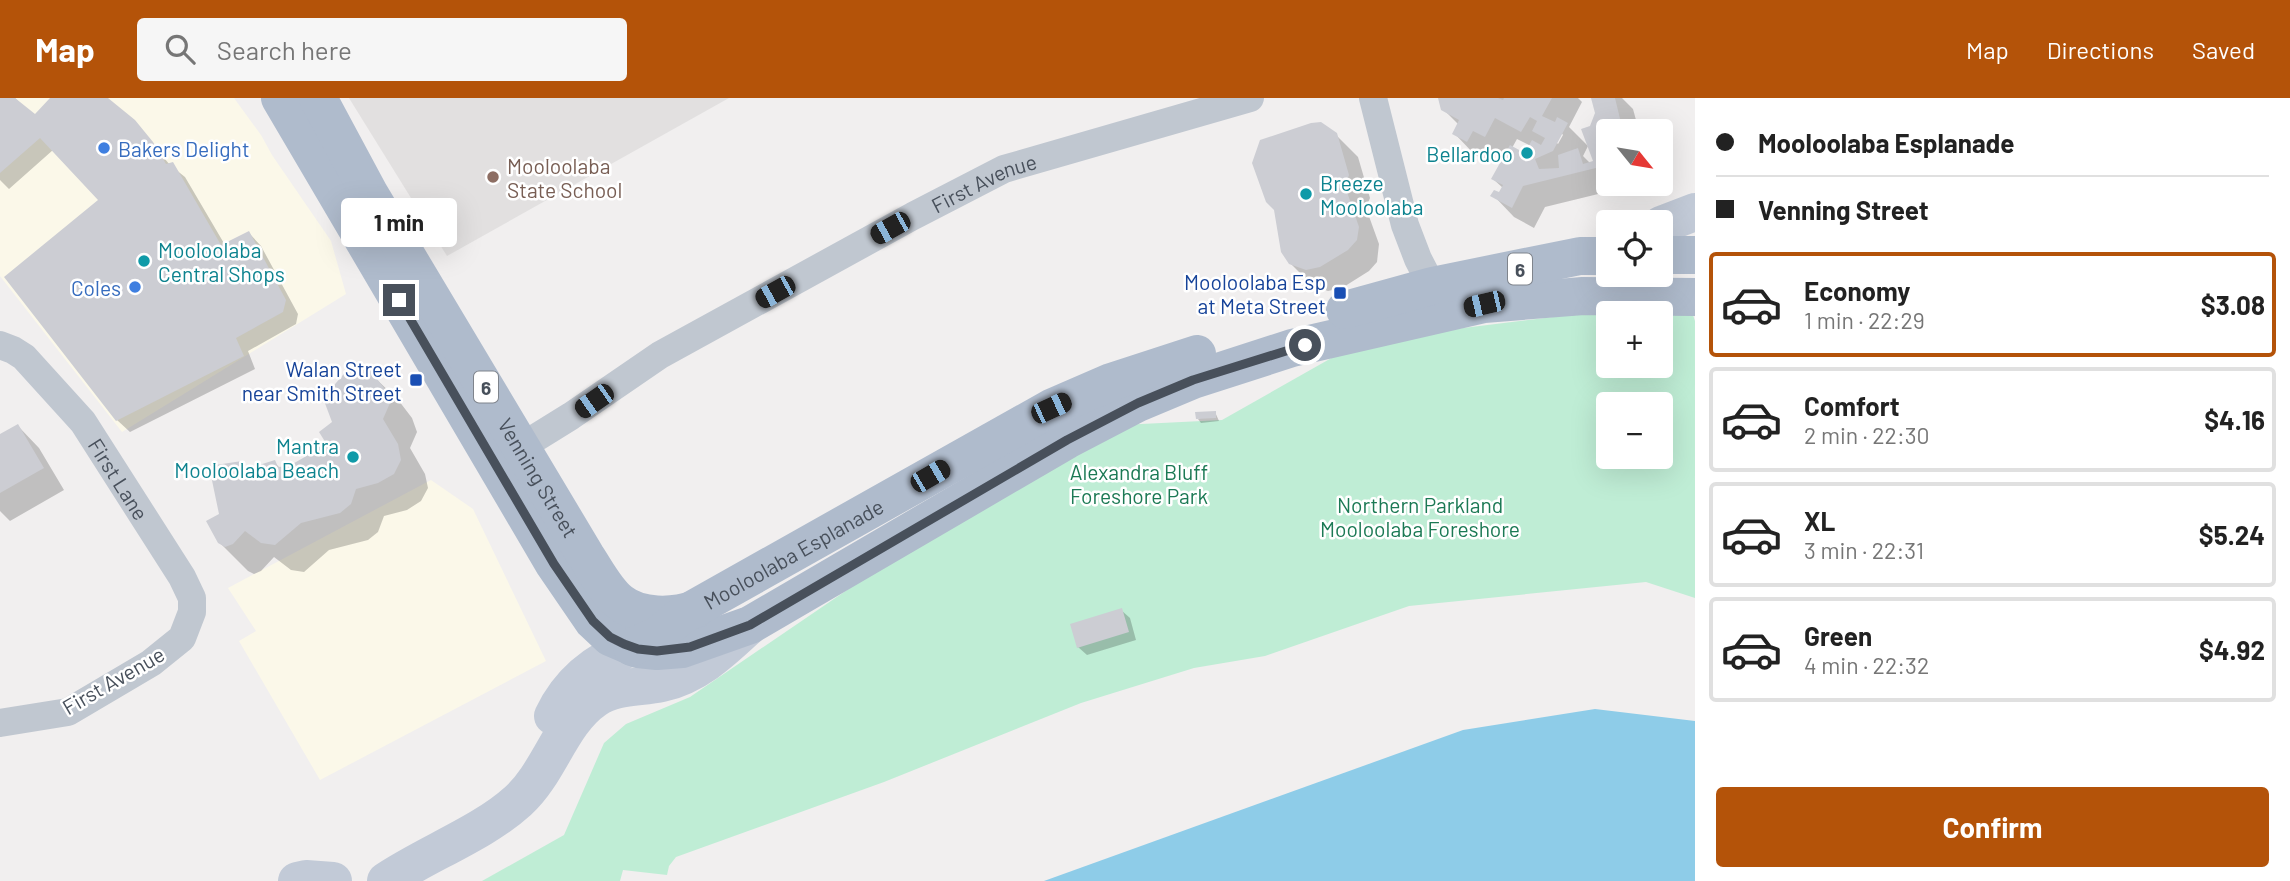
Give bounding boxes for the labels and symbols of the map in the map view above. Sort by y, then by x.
north arrow [1596,119,1673,196]
place label: Bakers Delight [118,136,250,161]
marker: Bakers Delight [96,140,112,156]
place label: Bellardoo [1426,141,1513,166]
marker: Bellardoo [1519,145,1535,161]
street label: First Avenue [927,148,1039,217]
place label: Mooloolaba State School [507,153,622,202]
marker: Mooloolaba State School [485,169,501,185]
place label: Breeze Mooloolaba [1320,170,1423,219]
marker: Breeze Mooloolaba [1298,186,1314,202]
callout: 1 min [341,198,457,248]
car [867,209,914,247]
place label: Mooloolaba Central Shops [158,237,285,286]
marker: Mooloolaba Central Shops [136,253,152,269]
road number: 6 [1508,253,1532,284]
place label: Mooloolaba Esp at Meta Street [1184,269,1326,318]
car [752,273,799,311]
place label: Coles [71,275,121,300]
marker: Coles [127,279,143,295]
route end [383,284,415,316]
marker: Mooloolaba Esp at Meta Street [1332,285,1348,301]
car [1462,289,1507,319]
route start [1289,329,1321,361]
place label: Walan Street near Smith Street [242,356,402,405]
marker: Walan Street near Smith Street [408,372,424,388]
road number: 6 [474,372,498,402]
car [571,380,618,422]
car [1028,390,1075,426]
street label: Venning Street [494,413,584,541]
street label: First Lane [84,433,154,524]
place label: Mantra Mooloolaba Beach [174,433,339,482]
marker: Mantra Mooloolaba Beach [345,449,361,465]
car [907,456,954,496]
park label: Alexandra Bluff Foreshore Park [1070,459,1208,508]
park label: Northern Parkland Mooloolaba Foreshore [1320,492,1520,541]
street label: Mooloolaba Esplanade [699,493,887,614]
street label: First Avenue [58,641,168,719]

